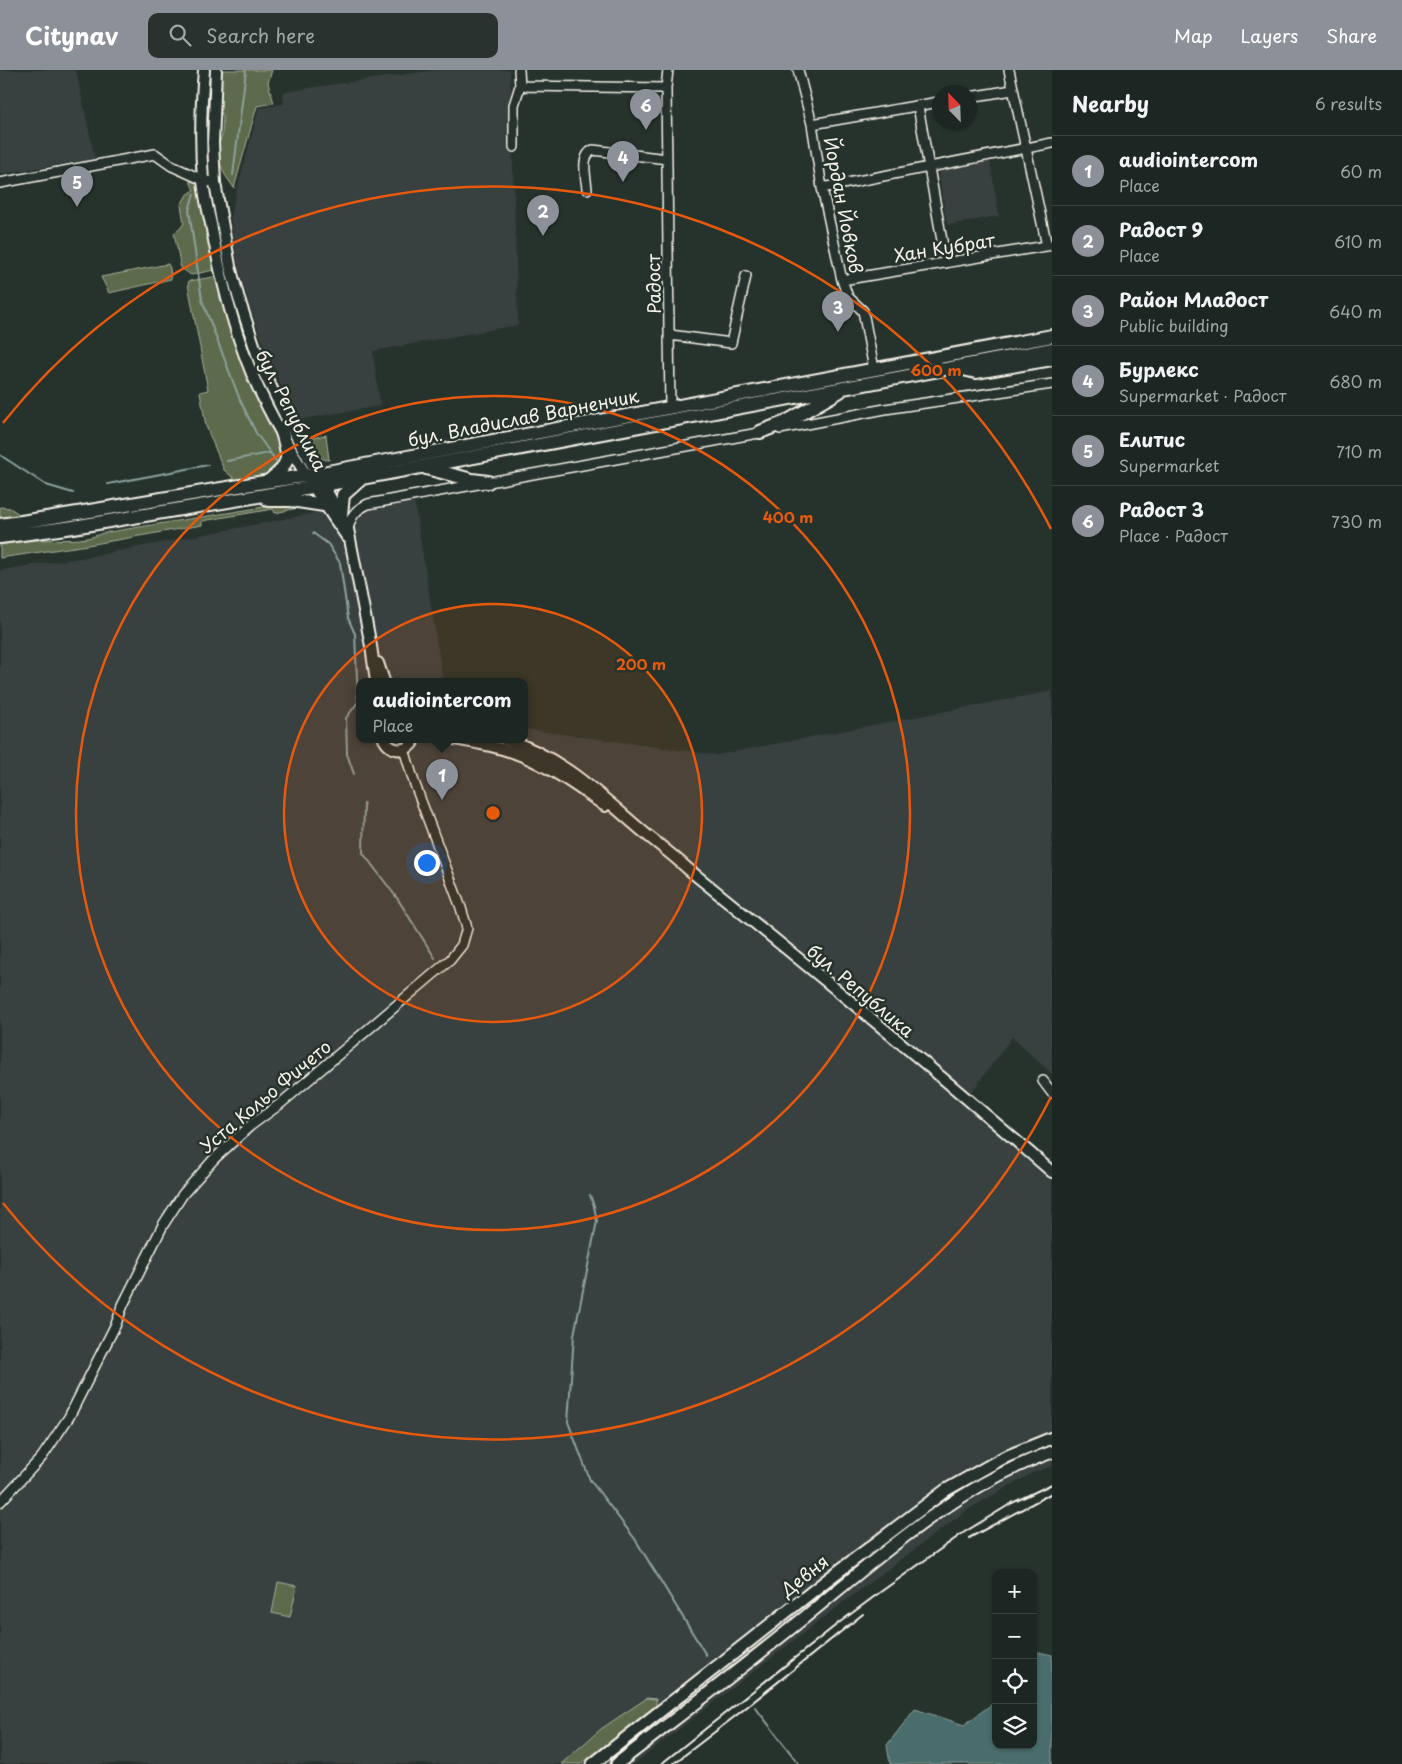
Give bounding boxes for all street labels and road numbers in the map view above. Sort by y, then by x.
street label: Йордан Йовков [818,134,870,276]
street label: Хан Кубрат [892,226,997,268]
street label: Радост [639,254,667,314]
street label: бул. Република [250,345,335,476]
street label: бул. Владислав Варненчик [405,381,641,453]
street label: бул. Република [801,937,921,1044]
street label: Уста Кольо Фичето [193,1033,337,1159]
street label: Девня [773,1548,834,1603]

